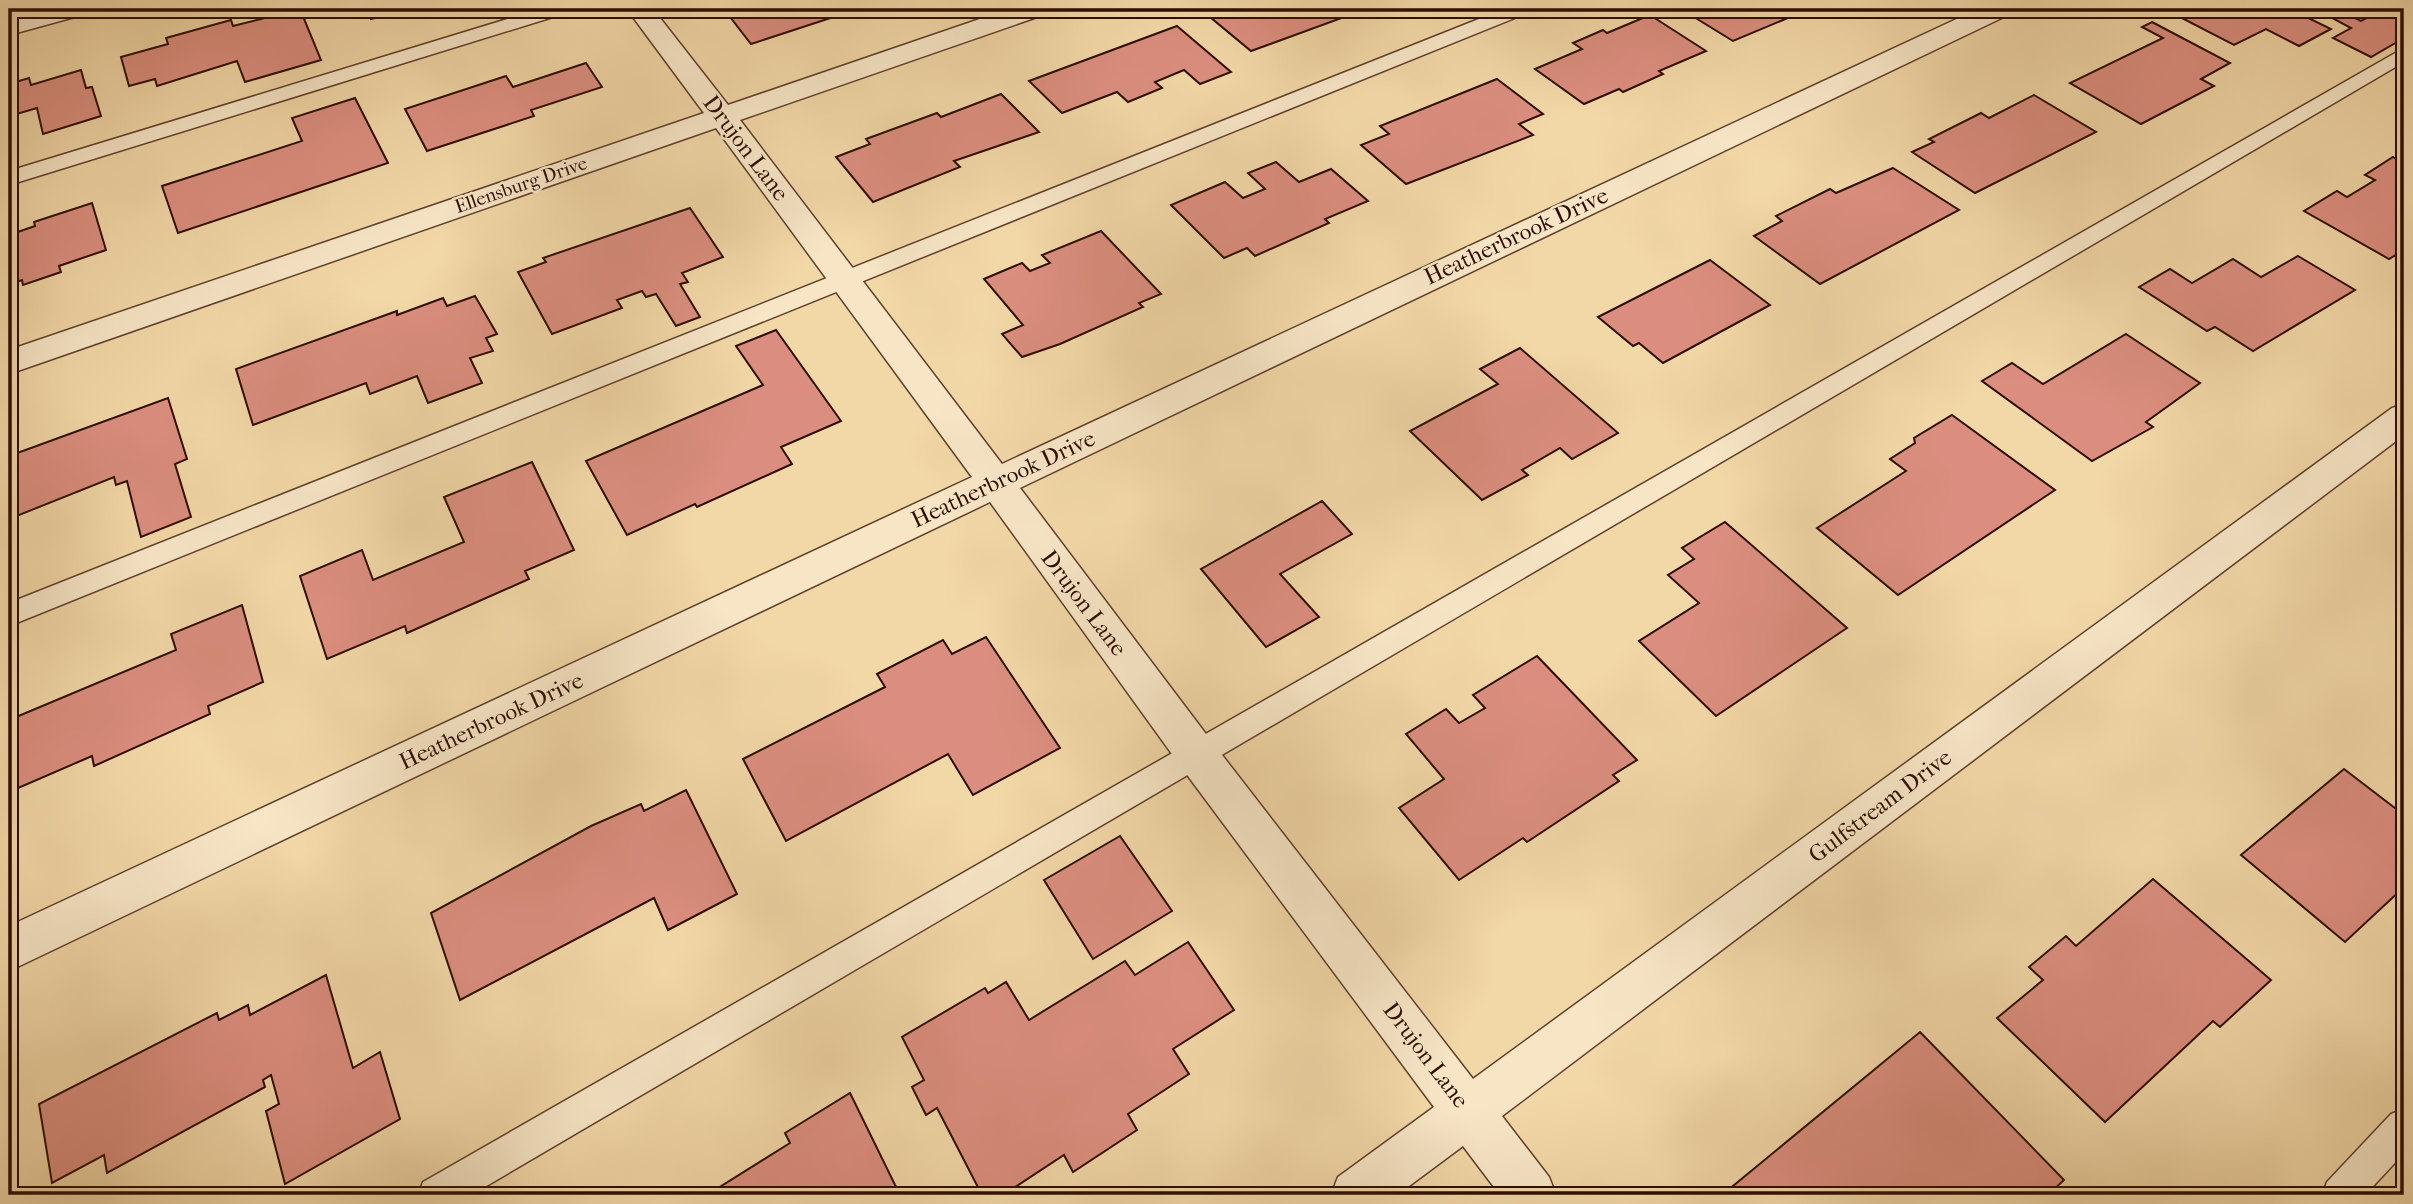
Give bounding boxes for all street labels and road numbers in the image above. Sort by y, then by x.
street label: Drujon Lane [698,90,794,206]
street label: Ellensburg Drive [452,152,590,218]
street label: Heatherbrook Drive [1420,182,1612,290]
street label: Heatherbrook Drive [907,425,1099,533]
street label: Drujon Lane [1036,545,1132,661]
street label: Heatherbrook Drive [395,667,587,775]
street label: Gulfstream Drive [1803,743,1957,869]
street label: Drujon Lane [1378,997,1474,1113]

